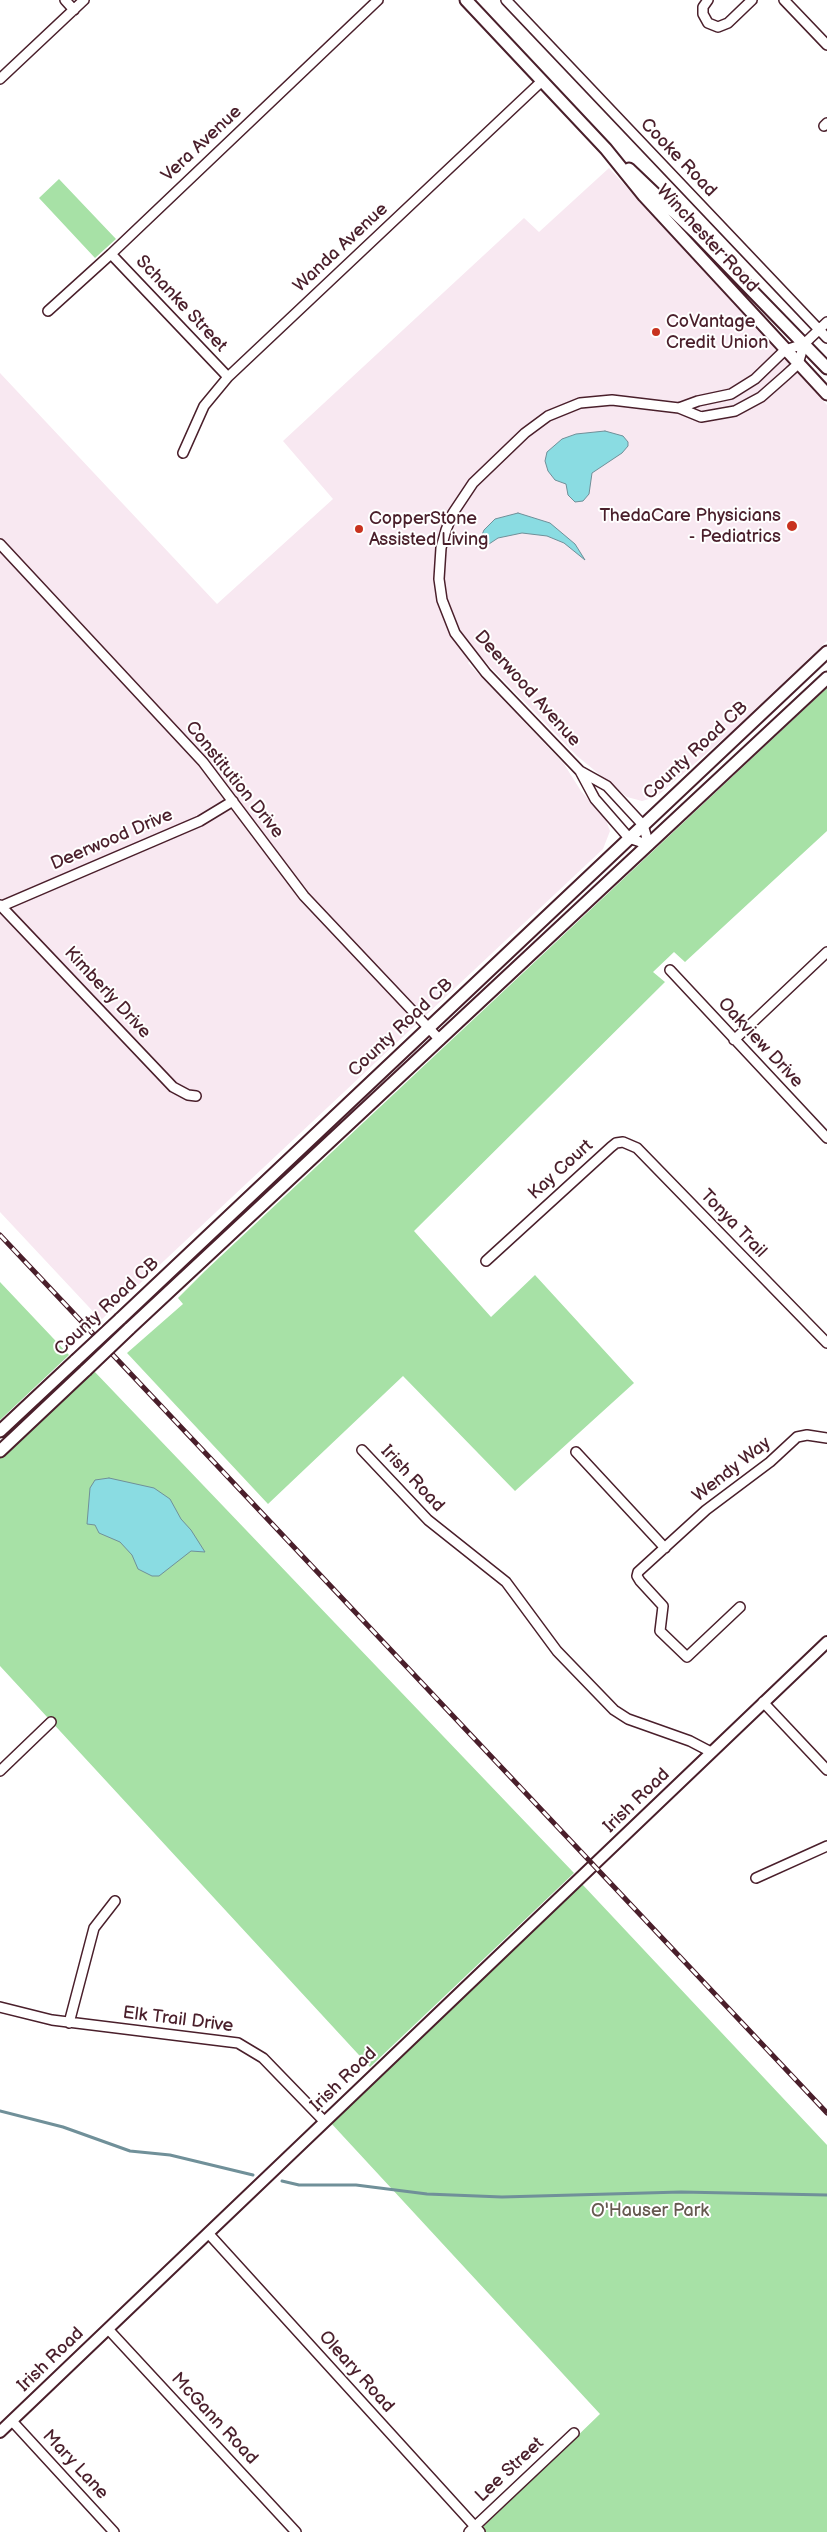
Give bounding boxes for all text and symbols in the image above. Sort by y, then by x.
street label: Vera Avenue [157,101,247,187]
street label: Cooke Road [635,114,721,202]
street label: Winchester Road [652,181,762,297]
street label: Wanda Avenue [289,199,393,297]
street label: Schanke Street [131,251,231,357]
place label: CoVantage Credit Union [666,311,768,354]
marker: CoVantage Credit Union [650,326,662,338]
place label: ThedaCare Physicians - Pediatrics [599,505,781,548]
place label: CopperStone Assisted Living [369,508,488,550]
marker: ThedaCare Physicians - Pediatrics [785,519,799,533]
marker: CopperStone Assisted Living [353,523,365,535]
street label: Deerwood Avenue [469,627,585,751]
street label: County Road CB [639,697,753,805]
street label: Constitution Drive [180,717,288,843]
street label: Deerwood Drive [48,805,176,875]
street label: Kimberly Drive [59,943,155,1043]
street label: County Road CB [344,974,458,1082]
street label: Oakview Drive [713,993,807,1093]
street label: Kay Court [524,1135,598,1205]
street label: Tonya Trail [695,1185,771,1263]
street label: County Road CB [50,1253,164,1361]
street label: Wendy Way [689,1433,775,1507]
street label: Irish Road [376,1441,448,1517]
street label: Irish Road [599,1764,675,1838]
street label: Elk Trail Drive [121,2003,235,2037]
street label: Irish Road [306,2043,382,2117]
park label: O'Hauser Park [591,2200,709,2222]
street label: Irish Road [13,2323,89,2397]
street label: Oleary Road [314,2327,398,2417]
street label: McGann Road [166,2369,262,2469]
street label: Mary Lane [37,2426,113,2504]
street label: Lee Street [471,2433,549,2507]

